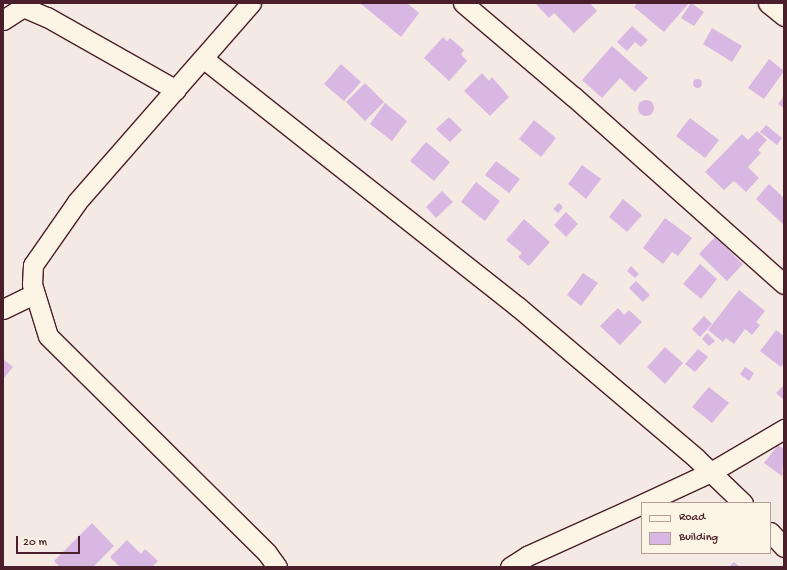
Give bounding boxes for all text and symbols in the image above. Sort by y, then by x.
legend [641,502,771,554]
text: Road [679,511,705,525]
scale bar [18,528,82,554]
text: Building [679,531,718,545]
text: 20 m [23,536,47,550]

